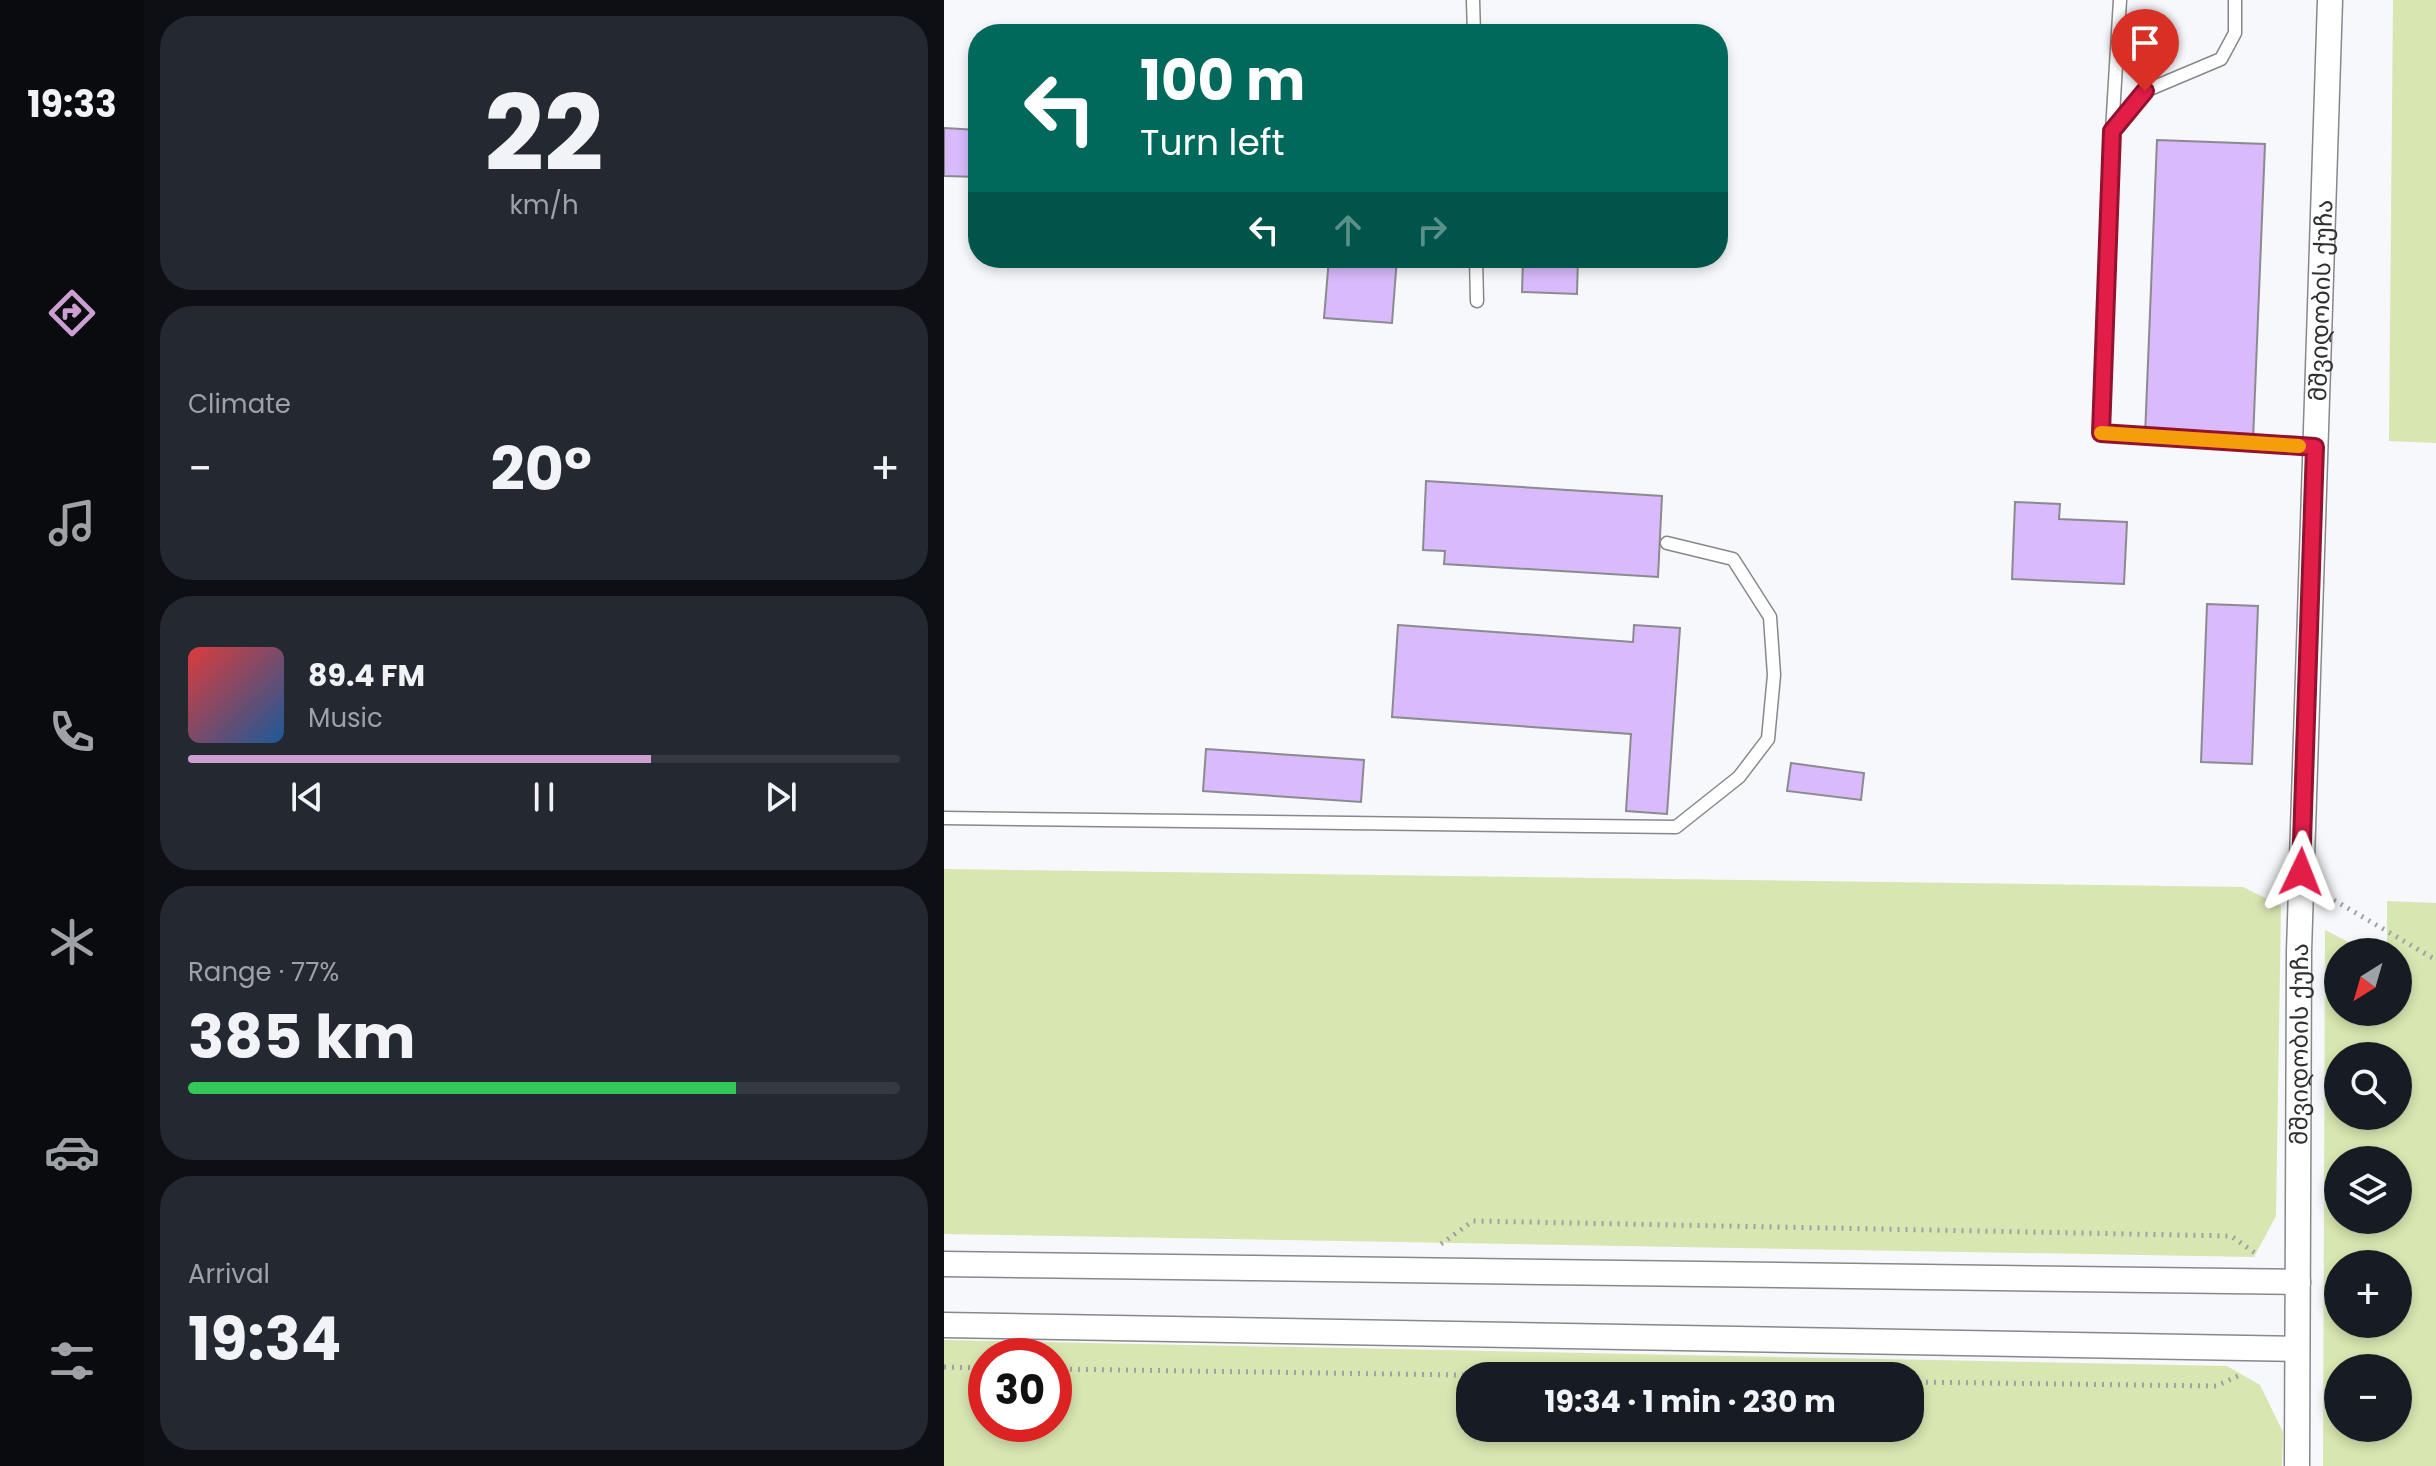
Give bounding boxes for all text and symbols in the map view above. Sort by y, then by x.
pin [2111,9,2179,91]
icon: arrive [2123,21,2167,65]
text: 100 m [1140,41,1305,120]
icon: left [1008,56,1112,160]
text: 22 [485,61,603,206]
text: 19:33 [27,79,117,130]
text: Turn left [1140,117,1285,168]
text: km/h [509,187,579,223]
street label: მშვიდობის ქუჩა [2300,199,2340,402]
icon: left [1242,208,1286,252]
icon: ahead [1326,208,1370,252]
icon: right [1410,208,1454,252]
icon: directions [44,285,100,341]
text: Climate [188,386,291,422]
text: 20° [491,427,592,511]
text: − [188,438,212,499]
text: + [870,438,900,499]
icon: music [44,495,100,551]
text: 89.4 FM [308,654,425,697]
text: Music [308,700,383,736]
icon: phone [44,704,100,760]
icon: previous [285,775,329,819]
icon: pause [522,775,566,819]
icon: next [759,775,803,819]
position arrow [2259,830,2343,914]
icon: climate [44,914,100,970]
north arrow [2324,938,2412,1026]
map controls [2324,938,2412,1442]
street label: მშვიდობის ქუჩა [2282,943,2316,1145]
text: Range · 77% [188,954,339,990]
text: 385 km [188,995,416,1079]
button: search [2324,1042,2412,1130]
icon: car [44,1124,100,1180]
button: layers [2324,1146,2412,1234]
button: + [2324,1250,2412,1338]
text: Arrival [188,1256,270,1292]
text: 19:34 [188,1297,341,1381]
icon: filters [44,1333,100,1389]
speed limit sign: 30 [968,1338,1072,1442]
button: − [2324,1354,2412,1442]
text: 19:34 · 1 min · 230 m [1544,1380,1836,1423]

